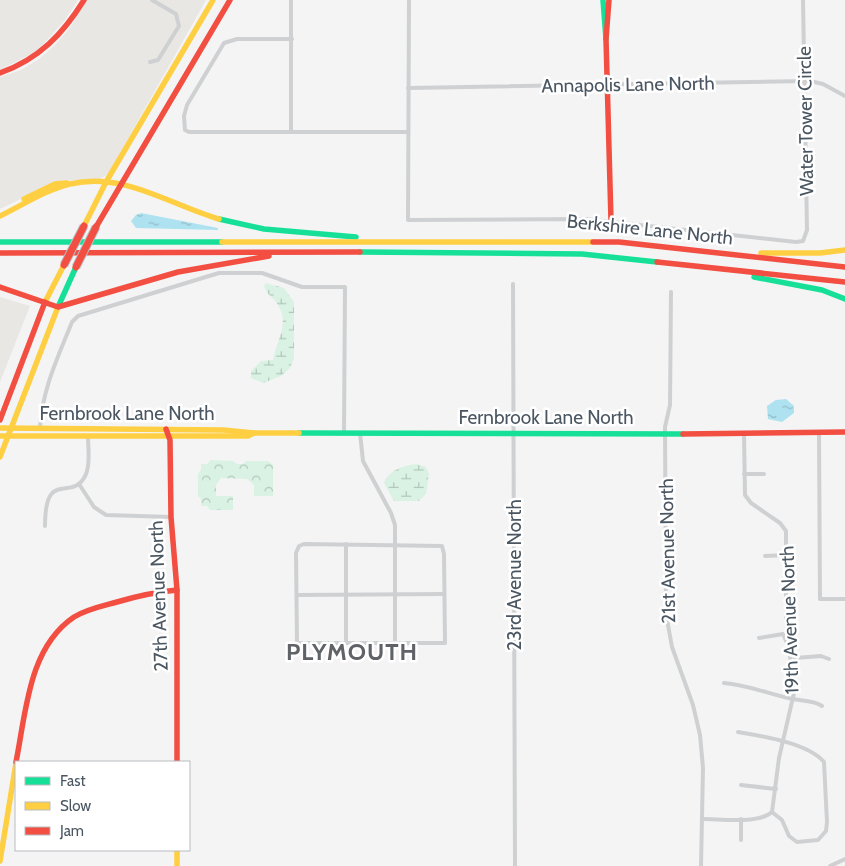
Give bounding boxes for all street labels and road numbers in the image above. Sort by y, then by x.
street label: Water Tower Circle [793,46,818,196]
street label: Annapolis Lane North [541,71,715,98]
street label: Berkshire Lane North [566,209,734,250]
street label: Fernbrook Lane North [40,402,214,425]
street label: Fernbrook Lane North [459,406,633,429]
street label: 21st Avenue North [655,478,680,624]
street label: 23rd Avenue North [503,499,526,651]
street label: 27th Avenue North [144,520,173,672]
street label: 19th Avenue North [775,545,804,695]

